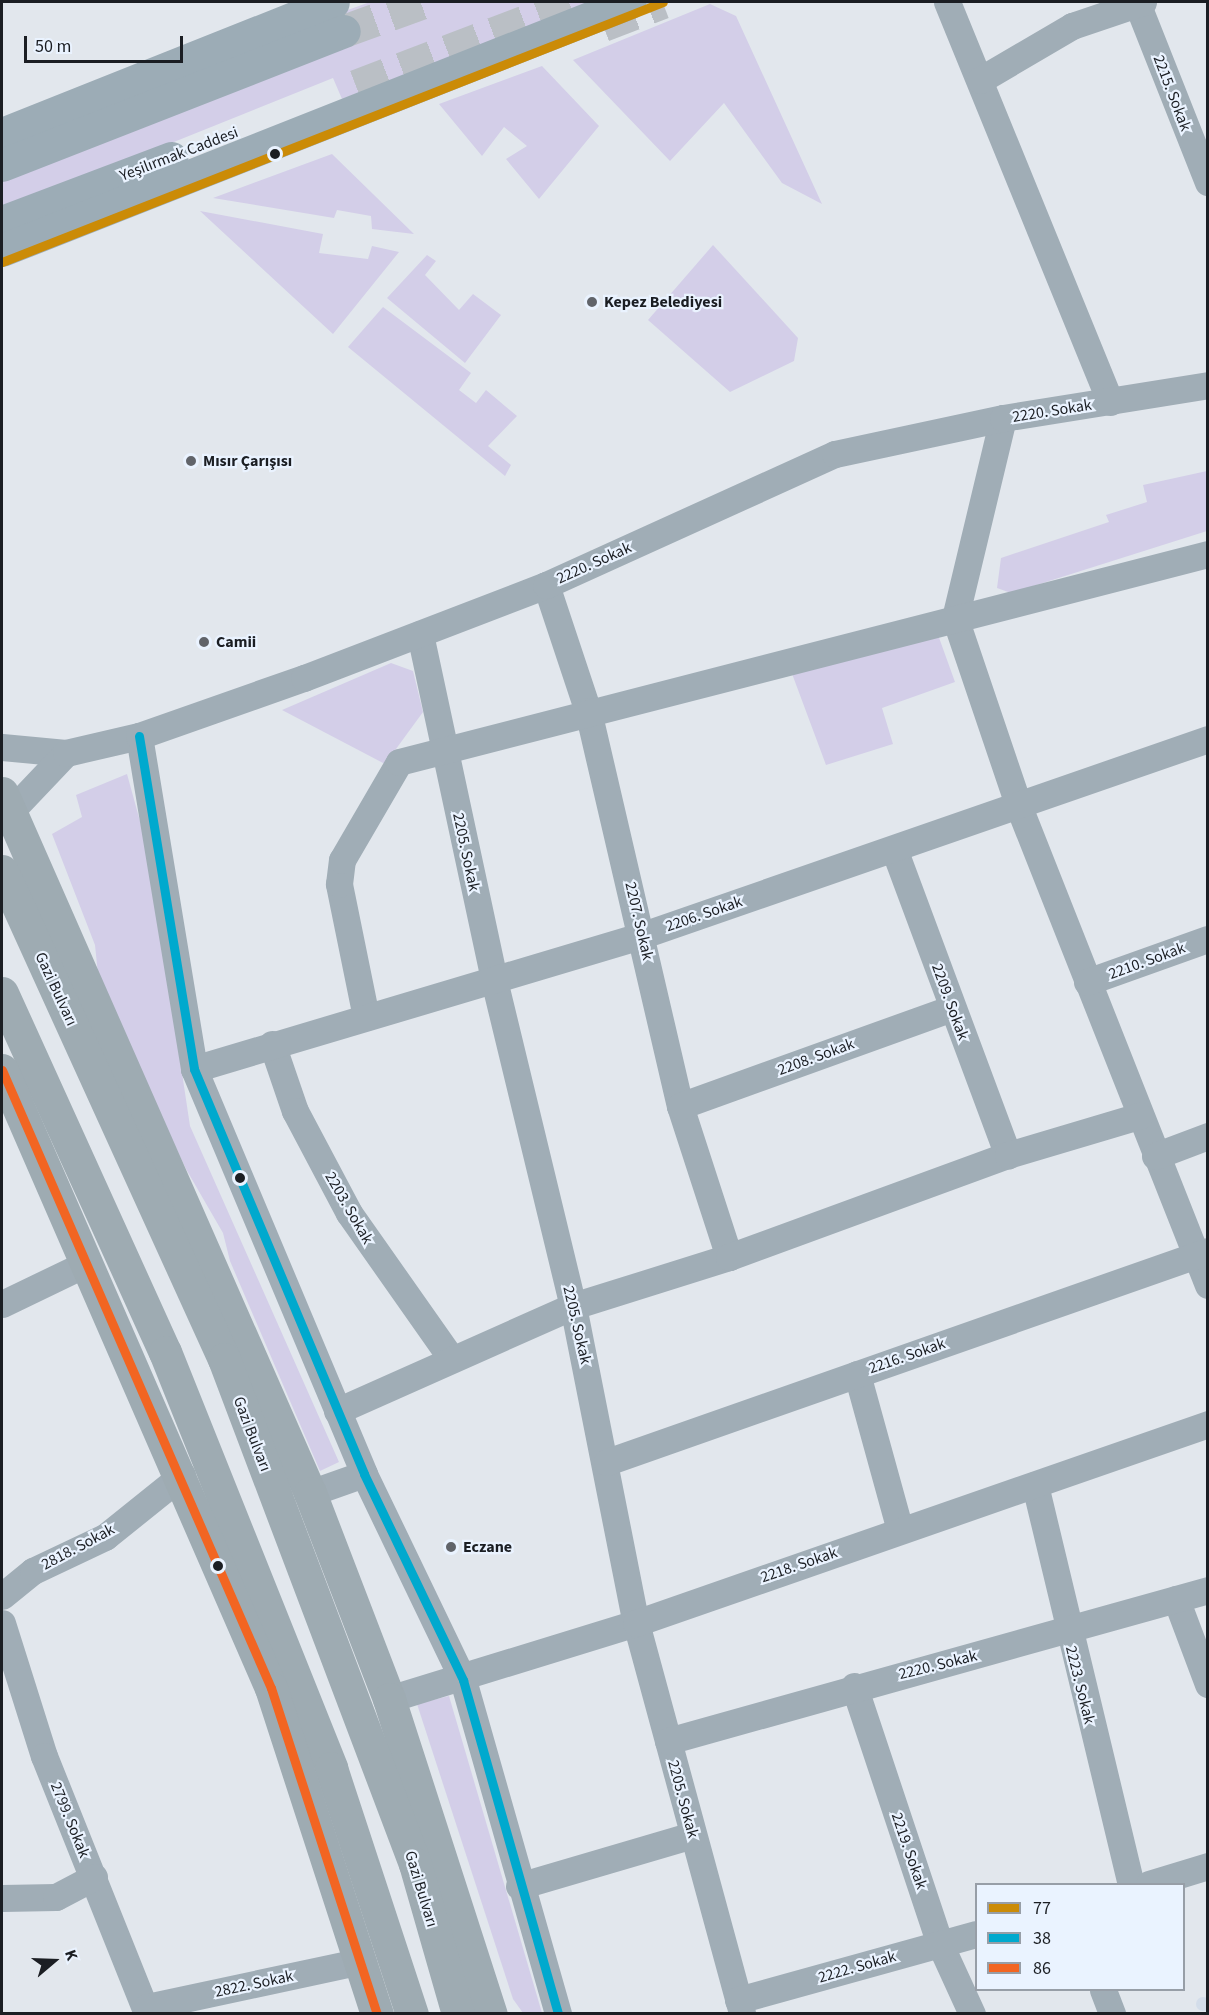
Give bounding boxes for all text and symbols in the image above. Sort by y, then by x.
scale bar [27,24,186,62]
text: 50 m [35,34,71,59]
street label: 2215. Sokak [1149,52,1195,134]
street label: Yeşilırmak Caddesi [117,123,241,185]
unlabelled marker [269,148,281,160]
place label: Kepez Belediyesi [604,292,722,312]
marker: Kepez Belediyesi [585,295,599,309]
street label: 2220. Sokak [1011,395,1093,427]
place label: Mısır Çarışısı [203,451,292,471]
marker: Mısır Çarışısı [184,454,198,468]
street label: 2220. Sokak [554,538,634,588]
place label: Camii [216,632,256,652]
marker: Camii [197,635,211,649]
street label: 2205. Sokak [448,811,484,893]
street label: 2207. Sokak [621,880,657,962]
street label: 2206. Sokak [663,892,745,936]
street label: 2210. Sokak [1106,938,1188,984]
street label: Gazi Bulvarı [31,949,81,1029]
street label: 2209. Sokak [927,961,973,1043]
street label: 2208. Sokak [775,1034,857,1080]
street label: 2203. Sokak [321,1169,377,1247]
unlabelled marker [234,1172,246,1184]
street label: 2205. Sokak [559,1284,595,1366]
street label: 2216. Sokak [866,1334,948,1378]
street label: Gazi Bulvarı [229,1394,275,1474]
street label: 2818. Sokak [38,1520,118,1574]
place label: Eczane [463,1537,512,1557]
marker: Eczane [444,1540,458,1554]
street label: 2218. Sokak [758,1543,840,1587]
unlabelled marker [212,1560,224,1572]
street label: 2223. Sokak [1061,1644,1099,1726]
street label: 2220. Sokak [897,1646,979,1684]
street label: 2205. Sokak [663,1758,703,1840]
street label: 2799. Sokak [46,1779,94,1861]
street label: 2219. Sokak [887,1810,931,1892]
street label: Gazi Bulvarı [400,1849,442,1929]
legend [975,1883,1185,1991]
text: 77 [1033,1896,1051,1921]
text: 38 [1033,1926,1051,1951]
north arrow [24,1931,84,1991]
text: K [59,1947,83,1963]
street label: 2222. Sokak [816,1947,898,1987]
text: 86 [1033,1956,1051,1981]
street label: 2822. Sokak [213,1966,295,2002]

